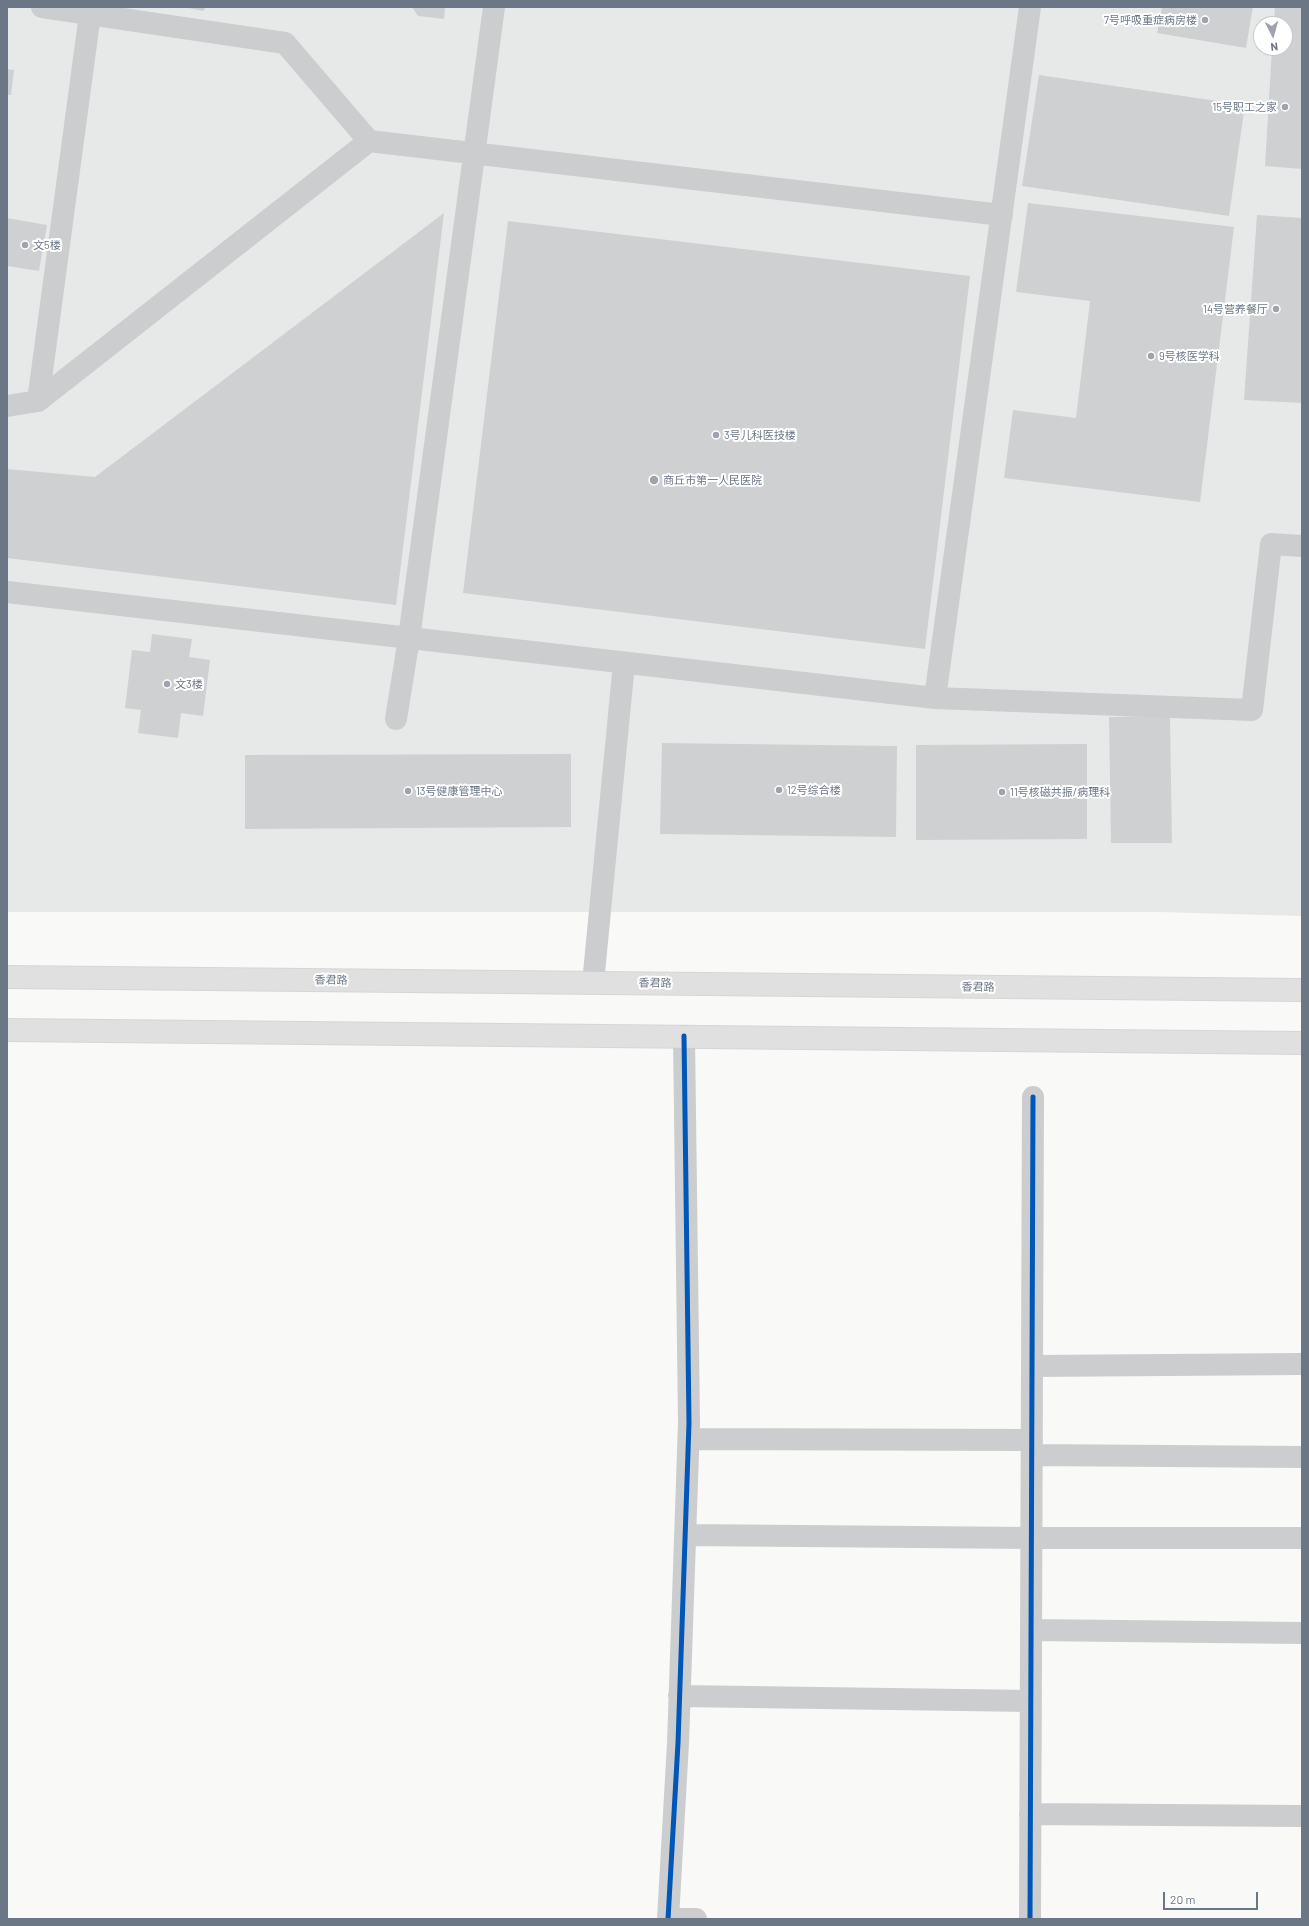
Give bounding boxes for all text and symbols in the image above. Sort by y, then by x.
place label: 7号呼吸重症病房楼 [1104,13,1197,27]
marker: 7号呼吸重症病房楼 [1200,15,1210,25]
north arrow [1253,16,1293,56]
text: N [1270,41,1279,54]
place label: 15号职工之家 [1212,100,1277,114]
marker: 15号职工之家 [1280,102,1290,112]
place label: 文5楼 [33,238,61,252]
marker: 文5楼 [20,240,30,250]
place label: 14号营养餐厅 [1203,302,1268,316]
marker: 14号营养餐厅 [1271,304,1281,314]
place label: 9号核医学科 [1159,349,1220,363]
marker: 9号核医学科 [1146,351,1156,361]
place label: 3号儿科医技楼 [724,428,796,442]
marker: 3号儿科医技楼 [711,430,721,440]
place label: 商丘市第一人民医院 [663,473,762,487]
marker: 商丘市第一人民医院 [648,474,660,486]
place label: 文3楼 [175,677,203,691]
marker: 文3楼 [162,679,172,689]
place label: 12号综合楼 [787,783,841,797]
place label: 13号健康管理中心 [416,784,503,798]
marker: 12号综合楼 [774,785,784,795]
place label: 11号核磁共振/病理科 [1010,785,1110,799]
marker: 13号健康管理中心 [403,786,413,796]
marker: 11号核磁共振/病理科 [997,787,1007,797]
street label: 香君路 [314,973,348,987]
street label: 香君路 [638,976,672,990]
street label: 香君路 [961,980,995,994]
scale bar [1165,1884,1260,1910]
text: 20 m [1170,1892,1196,1906]

